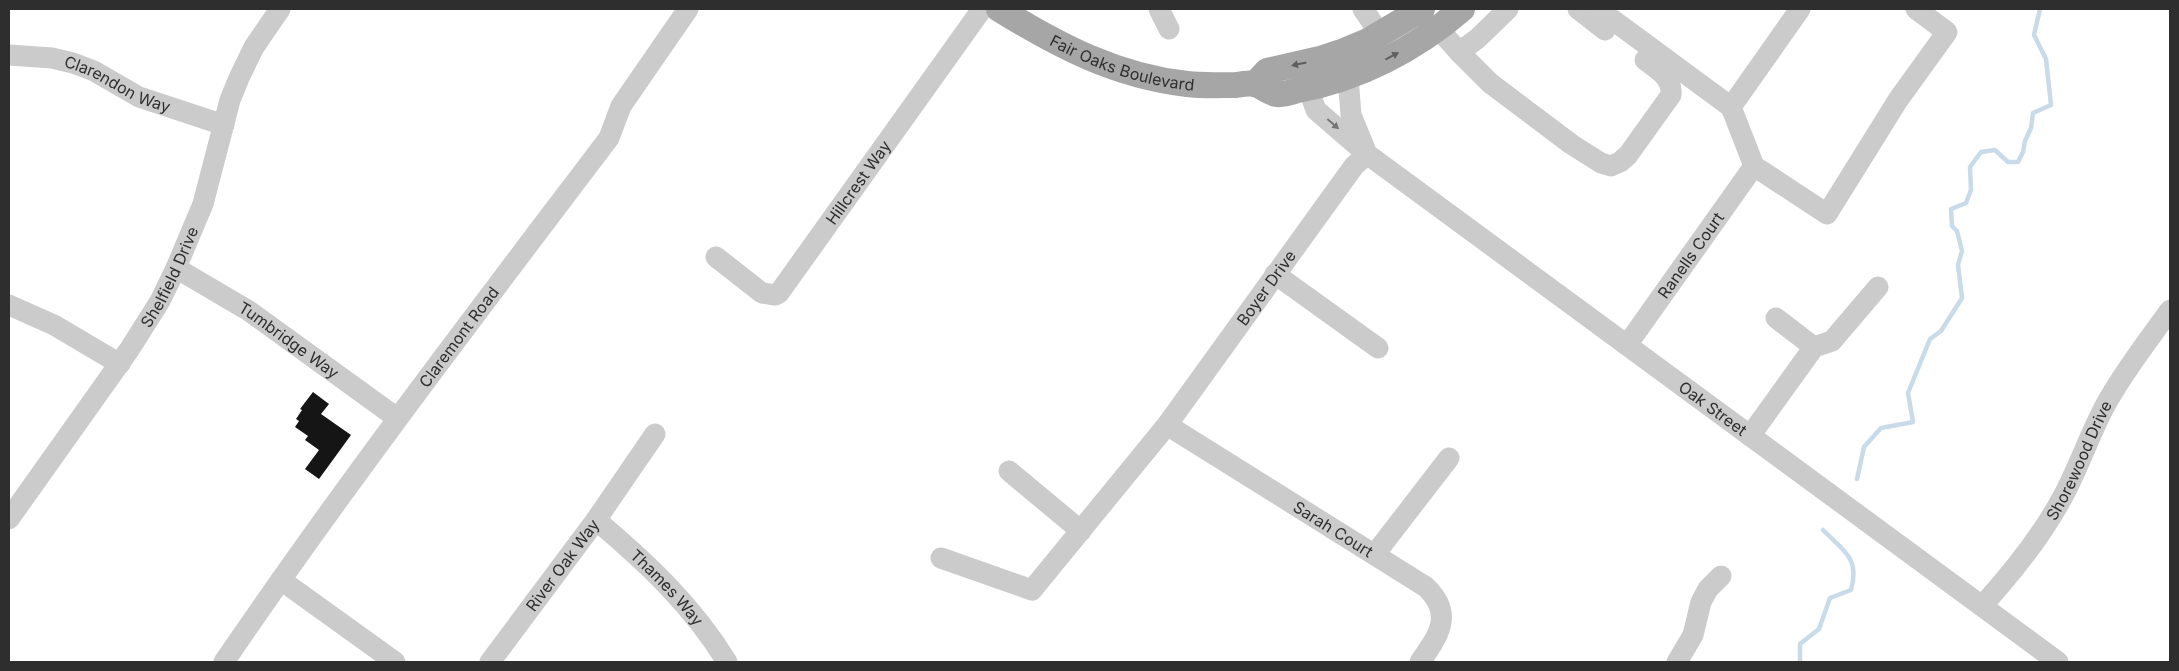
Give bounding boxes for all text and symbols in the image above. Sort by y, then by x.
street label: Fair Oaks Boulevard [1047,30,1195,95]
street label: Clarendon Way [63,51,173,117]
one-way arrow [1385,52,1400,60]
one-way arrow [1292,60,1307,68]
one-way arrow [1326,119,1339,130]
street label: Hillcrest Way [821,136,895,228]
street label: Ranells Court [1653,208,1728,302]
street label: Shelfield Drive [136,224,202,331]
street label: Boyer Drive [1232,246,1300,329]
street label: Claremont Road [414,282,503,391]
street label: Tumbridge Way [235,297,343,383]
street label: Oak Street [1675,377,1751,440]
street label: Shorewood Drive [2042,397,2116,524]
street label: Sarah Court [1290,496,1377,561]
street label: River Oak Way [521,515,603,615]
street label: Thames Way [626,545,708,629]

